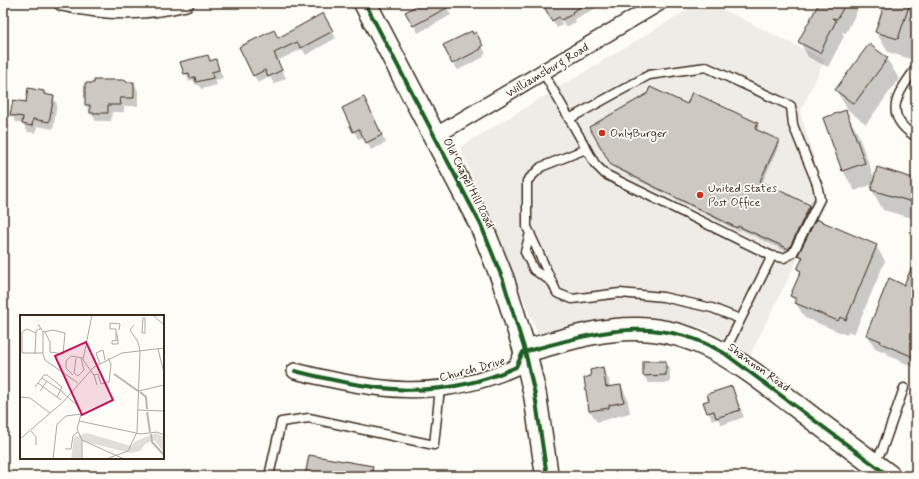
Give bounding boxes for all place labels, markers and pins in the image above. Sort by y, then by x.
place label: OnlyBurger [610,126,667,142]
marker: OnlyBurger [597,128,607,138]
place label: United States Post Office [708,181,778,211]
marker: United States Post Office [695,190,705,200]

